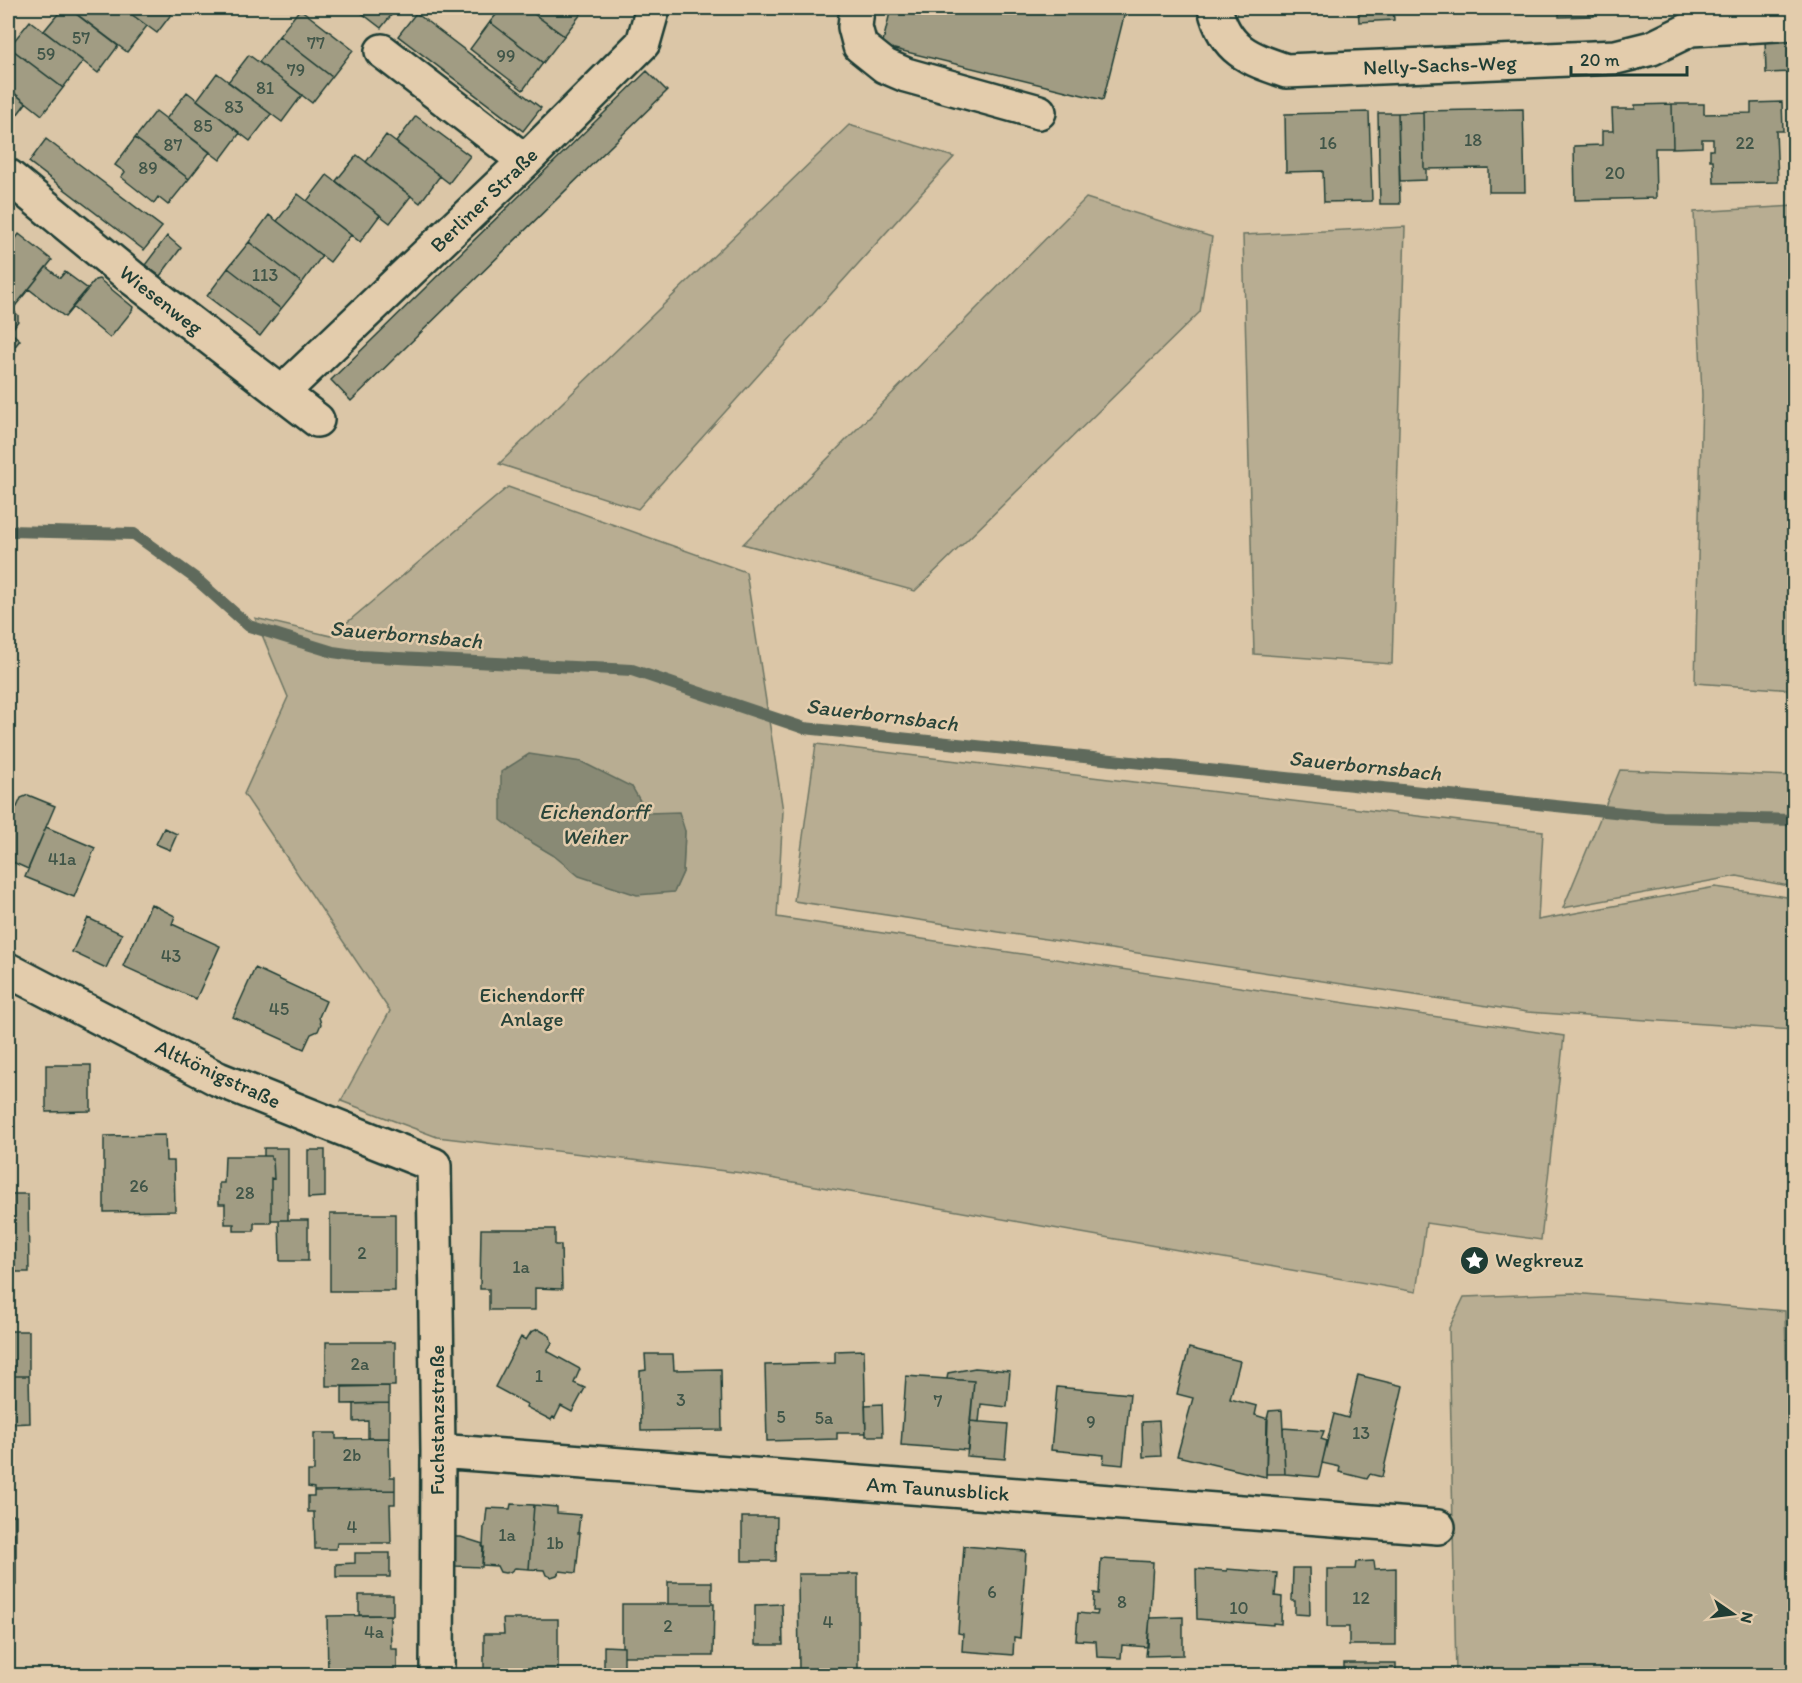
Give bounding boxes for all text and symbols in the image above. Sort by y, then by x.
house number: 57 [72,27,90,49]
house number: 77 [307,32,325,54]
scale bar [1571,39,1686,77]
house number: 59 [37,43,55,65]
house number: 99 [497,45,515,67]
street label: Nelly-Sachs-Weg [1363,49,1518,80]
text: 20 m [1580,49,1620,71]
house number: 79 [287,59,305,81]
house number: 81 [256,77,274,99]
house number: 83 [224,96,244,118]
house number: 85 [193,115,213,137]
house number: 18 [1464,129,1482,151]
house number: 16 [1319,132,1337,154]
house number: 22 [1736,132,1755,154]
house number: 87 [164,134,182,156]
street label: Berliner Straße [425,142,543,257]
house number: 89 [138,157,158,179]
house number: 20 [1605,162,1625,184]
street label: Wiesenweg [115,259,208,340]
house number: 113 [252,264,278,286]
water label: Sauerbornsbach [329,614,484,655]
water label: Sauerbornsbach [804,692,960,737]
water label: Sauerbornsbach [1288,744,1443,787]
water label: Eichendorff Weiher [539,798,653,850]
house number: 41a [48,848,77,870]
house number: 43 [161,945,181,967]
park label: Eichendorff Anlage [480,982,585,1031]
house number: 45 [269,998,289,1020]
street label: Altkönigstraße [152,1034,285,1113]
house number: 26 [130,1175,149,1197]
house number: 28 [235,1182,255,1204]
house number: 2 [357,1242,367,1264]
place icon: Wegkreuz [1458,1244,1490,1276]
place label: Wegkreuz [1495,1247,1584,1272]
house number: 1a [512,1256,530,1278]
street label: Fuchstanzstraße [424,1345,449,1495]
house number: 2a [351,1353,370,1375]
house number: 1 [535,1365,543,1387]
house number: 3 [676,1389,686,1411]
house number: 7 [934,1390,943,1412]
house number: 5 [776,1406,786,1428]
house number: 5a [815,1407,834,1429]
house number: 9 [1086,1411,1096,1433]
house number: 13 [1352,1422,1370,1444]
house number: 2b [343,1444,361,1466]
street label: Am Taunusblick [866,1471,1010,1506]
house number: 4 [347,1516,358,1538]
house number: 1a [498,1524,516,1546]
house number: 1b [546,1532,564,1554]
house number: 6 [987,1581,997,1603]
north arrow [1703,1584,1763,1644]
house number: 12 [1352,1587,1370,1609]
house number: 8 [1117,1591,1127,1613]
house number: 10 [1229,1597,1249,1619]
text: N [1737,1610,1758,1625]
house number: 4 [823,1611,834,1633]
house number: 2 [663,1615,673,1637]
house number: 4a [364,1621,385,1643]

